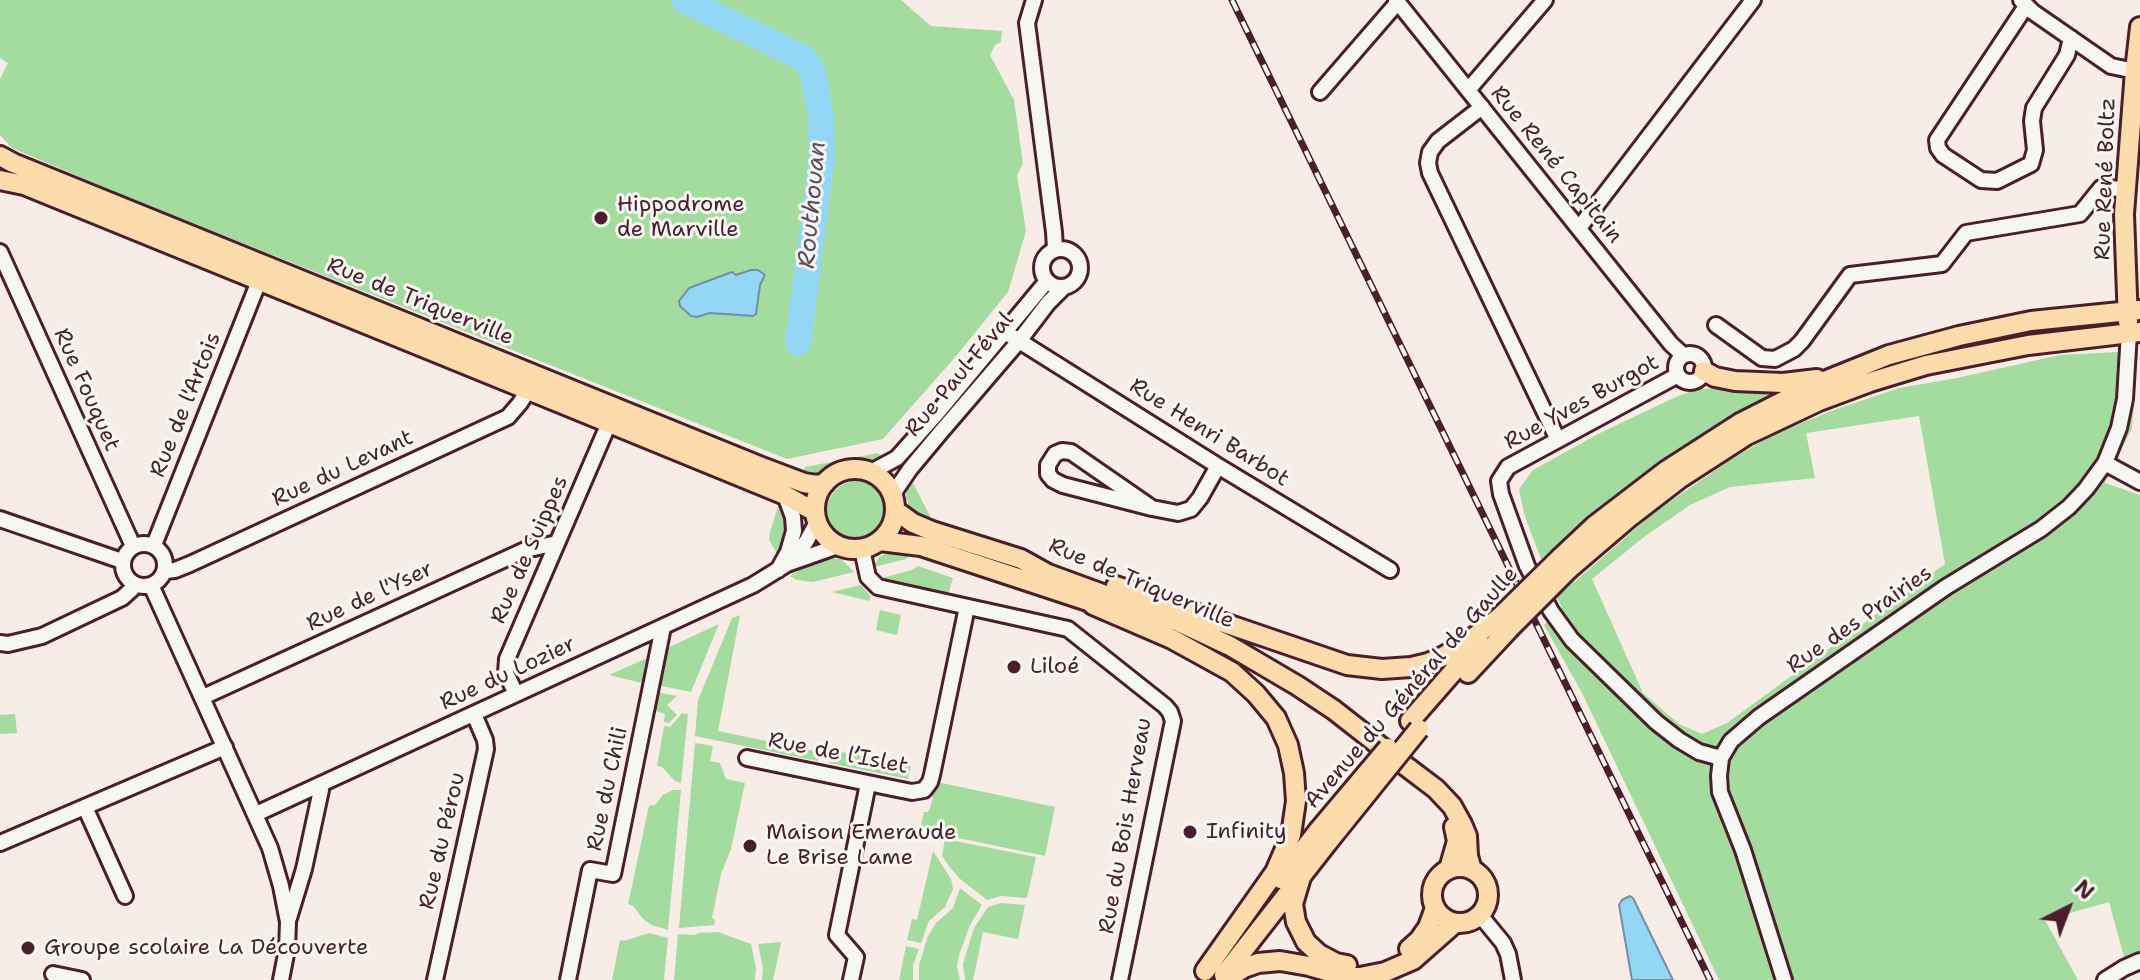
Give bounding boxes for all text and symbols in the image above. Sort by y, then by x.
street label: Rue René Capitain [1485,81,1627,249]
street label: Rue René Boltz [2090,97,2122,261]
water label: Routhouan [793,140,833,270]
place label: Hippodrome de Marville [617,192,745,244]
marker: Hippodrome de Marville [592,209,610,227]
street label: Rue de Triquerville [323,252,517,352]
street label: Rue Paul Féval [900,307,1020,443]
street label: Rue Fouquet [47,324,125,456]
street label: Rue de l'Artois [145,329,227,481]
street label: Rue Yves Burgot [1500,350,1664,456]
street label: Rue Henri Barbot [1124,373,1294,493]
street label: Rue du Levant [268,425,418,513]
street label: Rue de Suippes [486,472,574,628]
street label: Rue de Triquerville [1044,533,1238,635]
street label: Rue de l'Yser [303,556,437,638]
street label: Rue des Prairies [1782,560,1938,680]
street label: Avenue du Général de Gaulle [1300,562,1524,814]
street label: Rue du Lozier [436,631,580,717]
place label: Liloé [1030,654,1080,680]
marker: Liloé [1005,658,1023,676]
street label: Rue du Bois Herveau [1094,716,1158,936]
street label: Rue du Chili [582,724,634,854]
street label: Rue de l’Islet [766,727,910,781]
street label: Rue du Pérou [414,770,472,912]
place label: Infinity [1206,819,1287,845]
place label: Maison Emeraude Le Brise Lame [766,820,957,872]
marker: Infinity [1181,823,1199,841]
marker: Maison Emeraude Le Brise Lame [741,837,759,855]
north arrow [2028,868,2108,948]
text: N [2068,873,2101,906]
place label: Groupe scolaire La Découverte [44,935,368,961]
marker: Groupe scolaire La Découverte [19,939,37,957]

